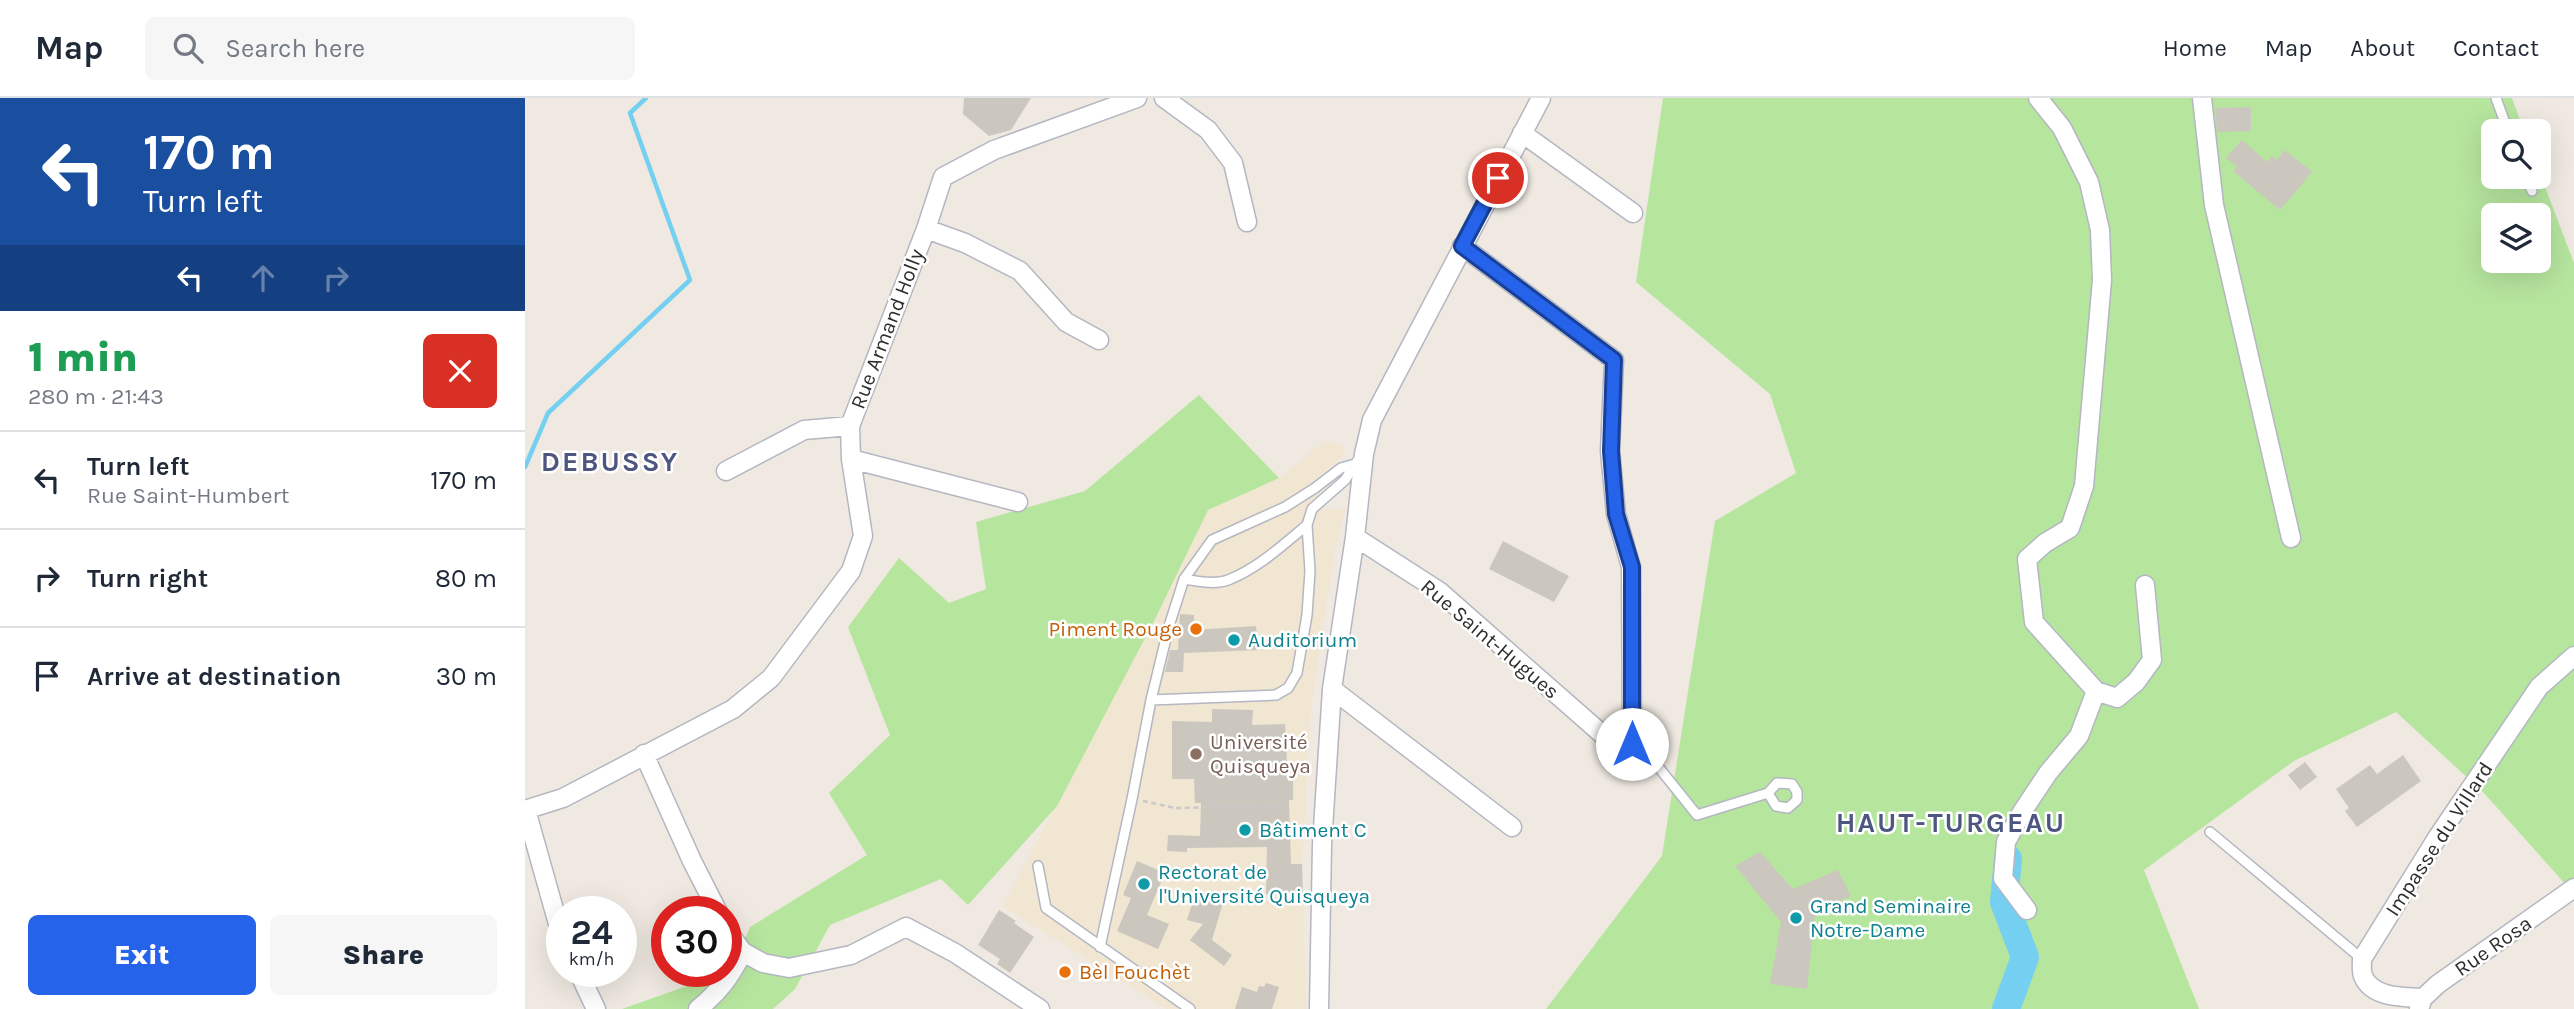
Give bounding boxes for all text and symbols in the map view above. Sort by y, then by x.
search box [145,17,635,80]
text: Map [35,29,103,67]
icon: search [169,29,207,67]
text: Search here [225,33,365,64]
text: Home [2163,34,2227,62]
text: Map [2265,34,2312,62]
text: About [2350,34,2415,62]
text: Contact [2453,34,2539,62]
map controls [2481,119,2551,273]
button: search [2481,119,2551,189]
text: 170 m [143,124,275,181]
icon: left [28,126,119,217]
pin [1468,148,1528,208]
icon: arrive [1479,159,1517,197]
text: Turn left [143,183,263,220]
button: layers [2481,203,2551,273]
street label: Rue Armand Holly [845,245,929,412]
icon: left [171,259,209,297]
icon: ahead [244,259,282,297]
icon: right [317,259,355,297]
text: 1 min [28,332,138,382]
button: close [423,334,497,408]
text: 280 m · 21:43 [28,383,164,410]
district label: DEBUSSY [541,445,679,478]
text: Turn left [87,451,189,482]
icon: left [28,461,66,499]
text: 170 m [430,465,497,496]
text: Rue Saint-Humbert [87,482,289,509]
icon: right [28,559,66,597]
text: Turn right [87,563,208,594]
text: 80 m [435,563,497,594]
street label: Rue Saint-Hugues [1416,574,1564,704]
place label: Piment Rouge [1048,617,1182,641]
marker: Piment Rouge [1188,621,1204,637]
place label: Auditorium [1248,628,1357,652]
marker: Auditorium [1226,632,1242,648]
icon: arrive [28,657,66,695]
text: Arrive at destination [87,661,341,692]
text: 30 m [436,661,497,692]
position arrow [1595,707,1669,781]
place label: Université Quisqueya [1210,730,1311,778]
marker: Université Quisqueya [1188,746,1204,762]
street label: Impasse du Villard [2380,757,2498,921]
district label: HAUT-TURGEAU [1836,806,2066,839]
place label: Bâtiment C [1259,818,1367,842]
marker: Bâtiment C [1237,822,1253,838]
place label: Rectorat de l'Université Quisqueya [1158,860,1370,908]
marker: Rectorat de l'Université Quisqueya [1136,876,1152,892]
place label: Grand Seminaire Notre-Dame [1810,894,1971,942]
speed limit sign: 30 [651,896,742,987]
marker: Grand Seminaire Notre-Dame [1788,910,1804,926]
street label: Rue Rosa [2450,911,2536,981]
text: 24 [571,912,613,953]
button: Exit [28,915,256,995]
button: Share [270,915,497,995]
text: km/h [569,948,614,970]
place label: Bèl Fouchèt [1079,960,1191,984]
marker: Bèl Fouchèt [1057,964,1073,980]

